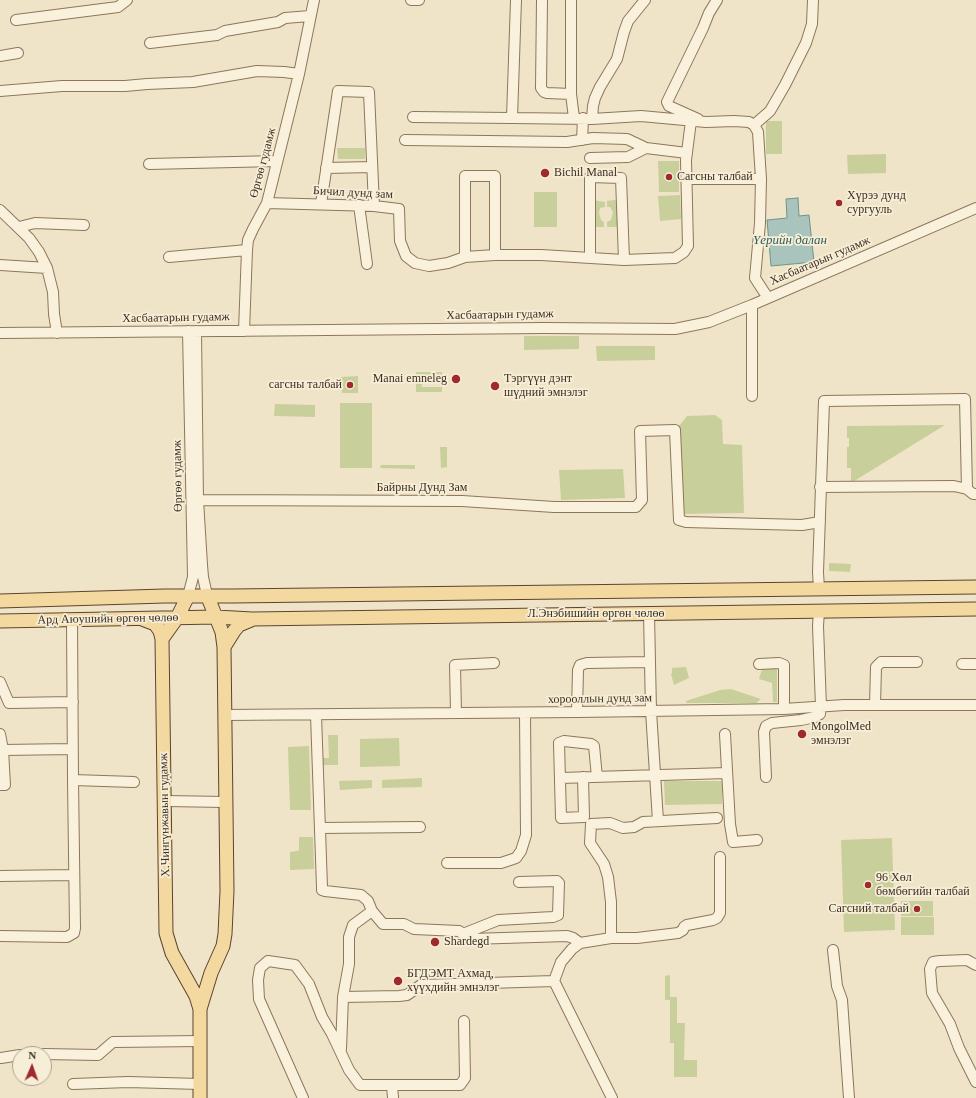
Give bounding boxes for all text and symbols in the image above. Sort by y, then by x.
street label: Өргөө гудамж [247,126,279,200]
place label: Bichil Manal [554,166,617,180]
marker: Bichil Manal [539,167,551,179]
place label: Сагсны талбай [677,170,753,184]
marker: Сагсны талбай [664,172,674,182]
street label: Бичил дунд зам [313,184,393,202]
place label: Хүрээ дунд сургууль [847,189,906,217]
marker: Хүрээ дунд сургууль [834,198,844,208]
water label: Үерийн далан [753,233,827,249]
street label: Хасбаатарын гудамж [768,233,872,289]
street label: Хасбаатарын гудамж [446,307,554,323]
street label: Хасбаатарын гудамж [122,310,230,326]
place label: Manai emneleg [373,372,447,386]
place label: Тэргүүн дэнт шүдний эмнэлэг [504,372,588,400]
marker: Manai emneleg [450,373,462,385]
place label: сагсны талбай [269,378,342,392]
marker: сагсны талбай [345,380,355,390]
marker: Тэргүүн дэнт шүдний эмнэлэг [489,380,501,392]
street label: Өргөө гудамж [170,440,186,512]
street label: Байрны Дунд Зам [377,481,467,495]
street label: Л.Энэбишийн өргөн чөлөө [527,607,665,621]
street label: Ард Аюушийн өргөн чөлөө [37,611,179,627]
street label: хорооллын дунд зам [548,691,652,707]
place label: MongolMed эмнэлэг [811,720,871,748]
marker: MongolMed эмнэлэг [796,728,808,740]
street label: Х.Чингүнжавын гудамж [157,753,173,877]
place label: 96 Хөл бөмбөгийн талбай [876,871,970,899]
marker: 96 Хөл бөмбөгийн талбай [863,880,873,890]
place label: Сагсний талбай [828,902,909,916]
marker: Сагсний талбай [912,904,922,914]
place label: Shardegd [444,935,489,949]
marker: Shardegd [429,936,441,948]
place label: БГДЭМТ Ахмад, хүүхдийн эмнэлэг [407,967,499,995]
marker: БГДЭМТ Ахмад, хүүхдийн эмнэлэг [392,975,404,987]
north arrow [12,1046,52,1086]
text: N [28,1049,37,1061]

